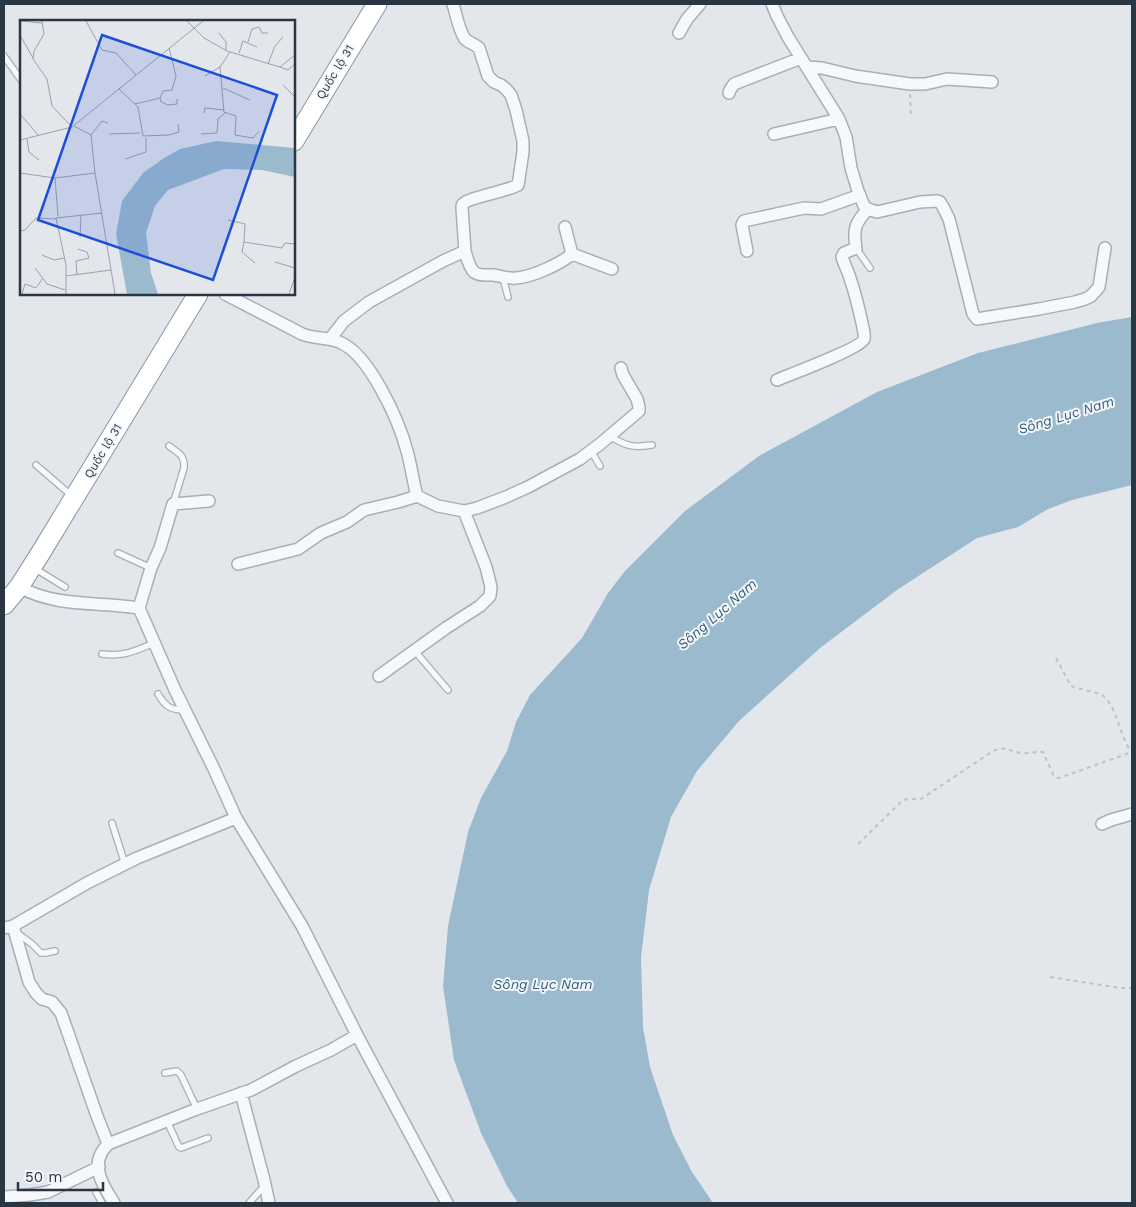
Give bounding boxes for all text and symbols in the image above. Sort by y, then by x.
inset map [20,20,295,295]
street label: Quốc lộ 31 [313,42,357,102]
water label: Sông Lục Nam [1016,393,1116,437]
street label: Quốc lộ 31 [81,421,125,481]
water label: Sông Lục Nam [674,575,760,653]
water label: Sông Lục Nam [493,976,593,992]
scale bar [18,1160,102,1192]
text: 50 m [25,1168,62,1186]

